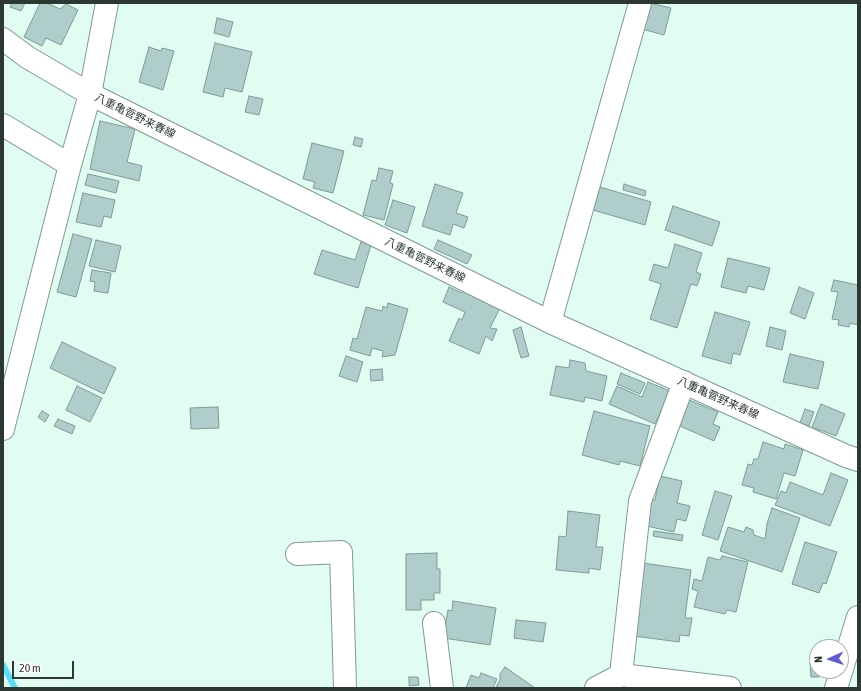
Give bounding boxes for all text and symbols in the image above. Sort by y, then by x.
street label: 八重亀菅野来春線 [93,91,177,141]
street label: 八重亀菅野来春線 [383,235,467,285]
street label: 八重亀菅野来春線 [675,374,761,422]
north arrow [809,639,849,679]
scale bar [14,653,76,679]
text: N [812,656,824,663]
text: 20 m [19,661,41,675]

